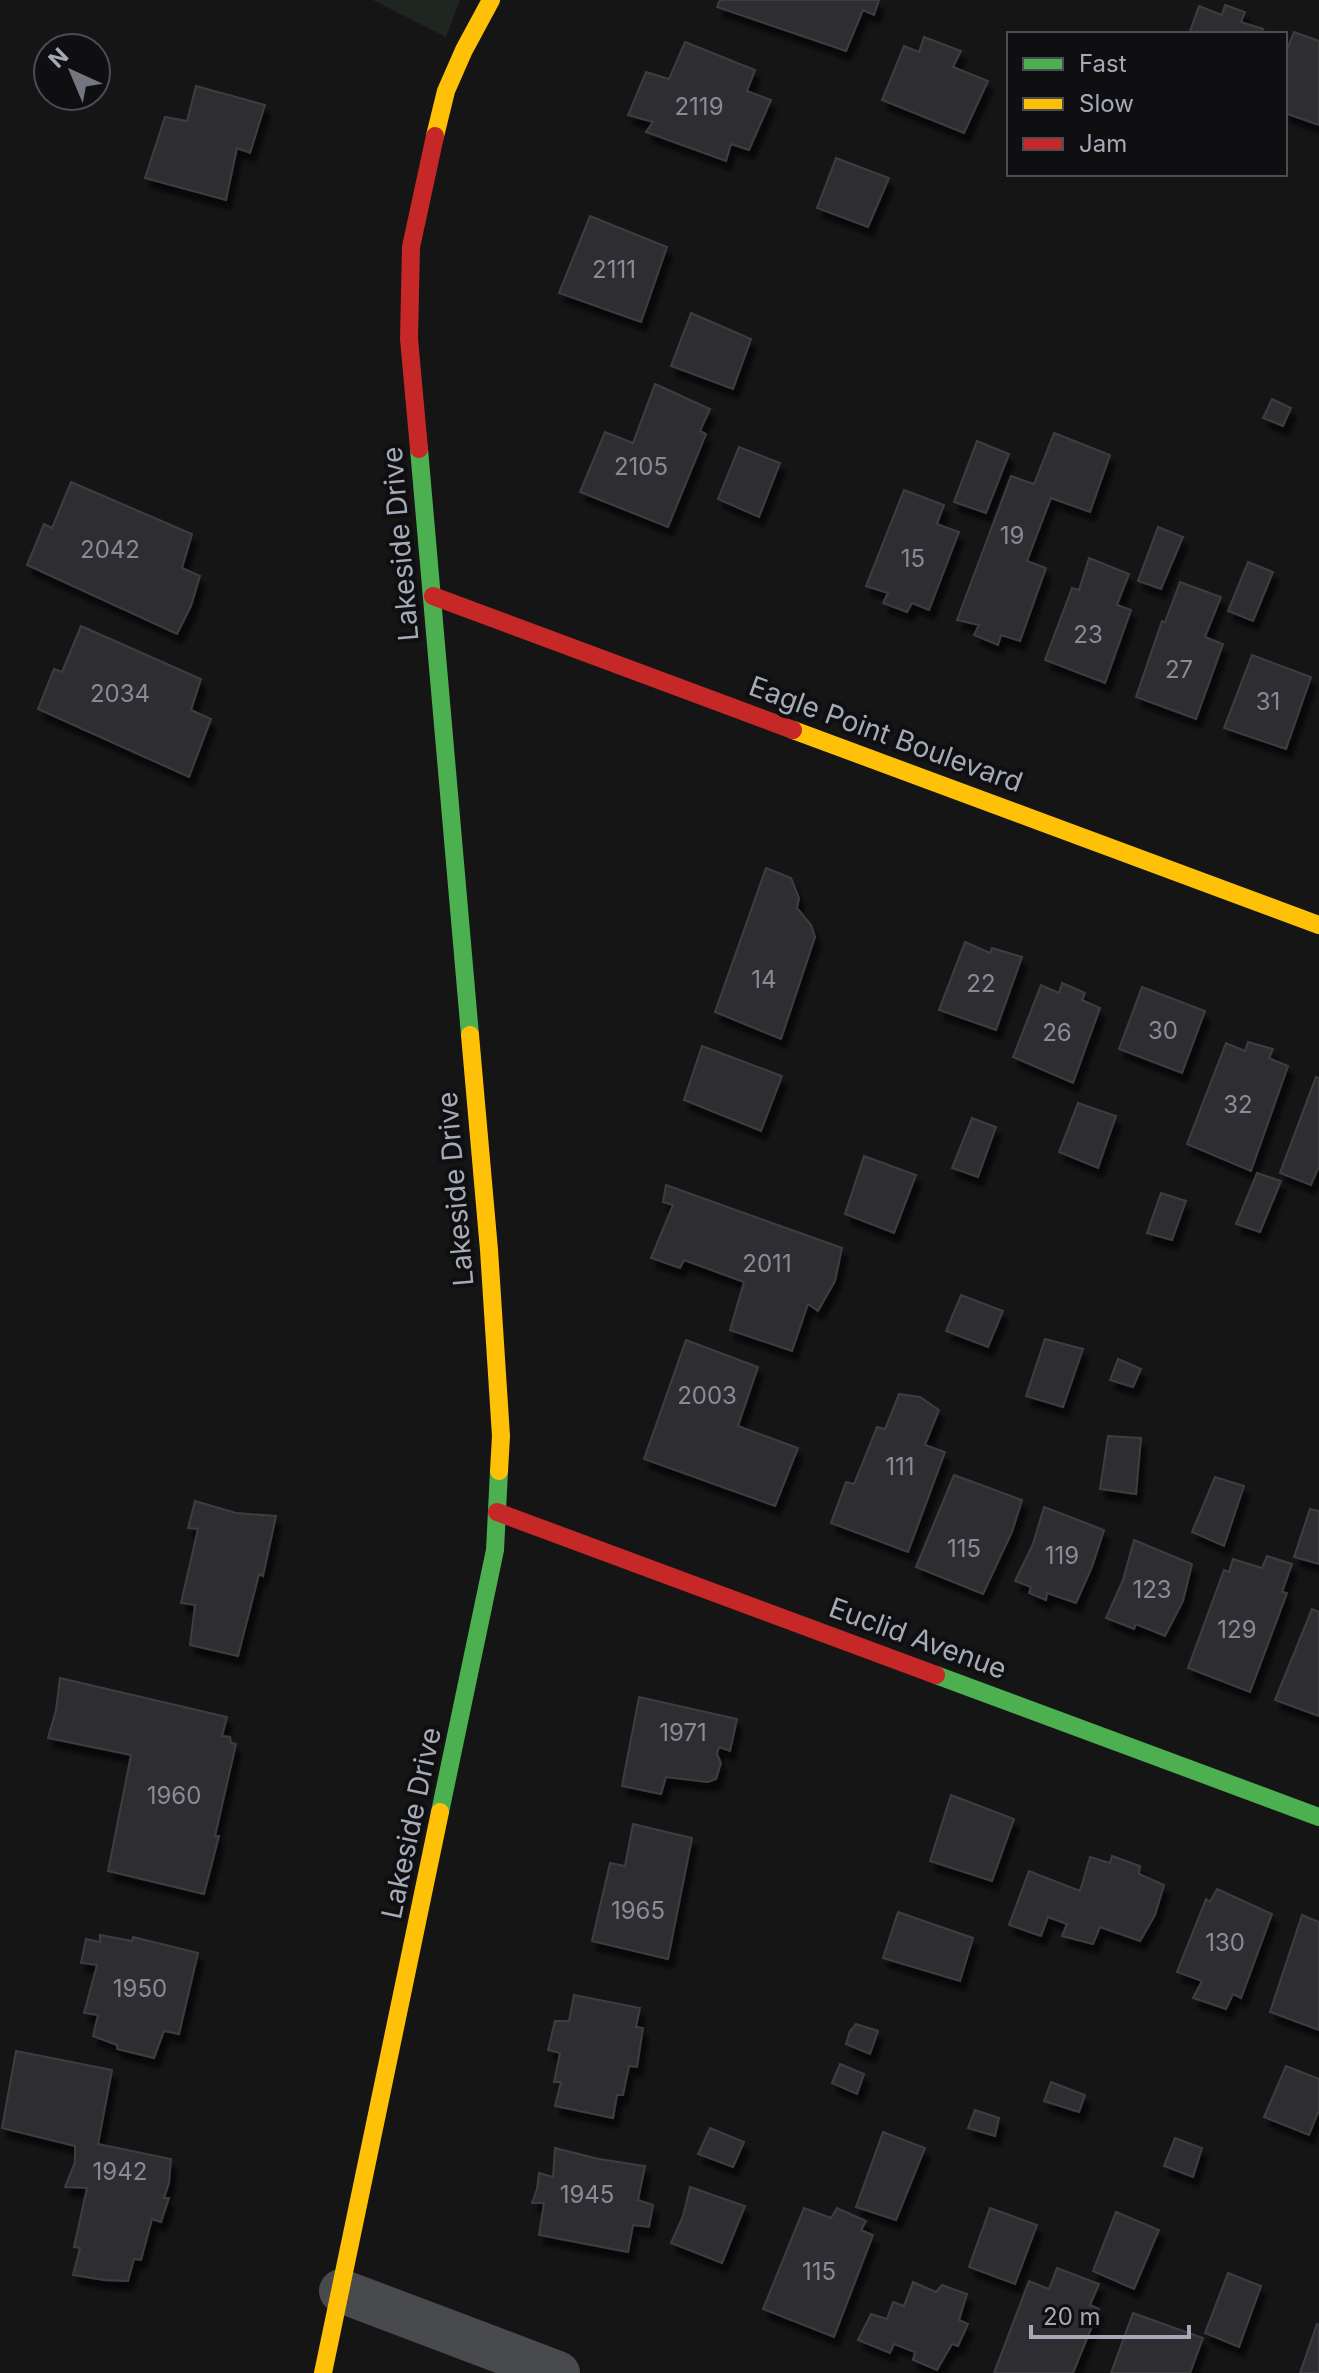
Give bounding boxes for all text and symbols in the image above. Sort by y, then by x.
north arrow [32,32,112,112]
legend [1007,32,1287,176]
text: N [43,42,73,73]
text: Fast [1079,49,1127,78]
text: Slow [1079,89,1134,118]
house number: 2119 [674,92,724,121]
text: Jam [1079,129,1127,158]
house number: 2111 [592,255,636,284]
street label: Lakeside Drive [375,445,425,643]
house number: 2105 [614,452,668,481]
house number: 19 [1000,521,1024,550]
house number: 2042 [80,535,140,564]
house number: 15 [901,544,925,573]
house number: 23 [1073,620,1103,649]
house number: 27 [1165,655,1193,684]
street label: Eagle Point Boulevard [745,669,1027,799]
house number: 2034 [90,679,150,708]
house number: 31 [1256,687,1280,716]
house number: 14 [751,965,777,994]
house number: 22 [966,969,996,998]
house number: 30 [1148,1016,1178,1045]
house number: 26 [1042,1018,1072,1047]
street label: Lakeside Drive [430,1090,480,1288]
house number: 32 [1223,1090,1253,1119]
house number: 2011 [742,1249,792,1278]
house number: 2003 [677,1381,737,1410]
house number: 111 [885,1452,915,1481]
house number: 115 [947,1534,981,1563]
house number: 119 [1045,1541,1079,1570]
house number: 123 [1132,1575,1172,1604]
street label: Euclid Avenue [825,1590,1011,1686]
house number: 129 [1217,1615,1257,1644]
house number: 1971 [659,1718,707,1747]
street label: Lakeside Drive [374,1724,448,1922]
house number: 1960 [147,1781,201,1810]
house number: 1965 [611,1896,665,1925]
house number: 130 [1205,1928,1245,1957]
house number: 1950 [113,1974,167,2003]
house number: 1942 [93,2157,147,2186]
house number: 1945 [560,2180,614,2209]
house number: 115 [802,2257,836,2286]
scale bar [1031,2289,1189,2339]
text: 20 m [1043,2302,1101,2331]

